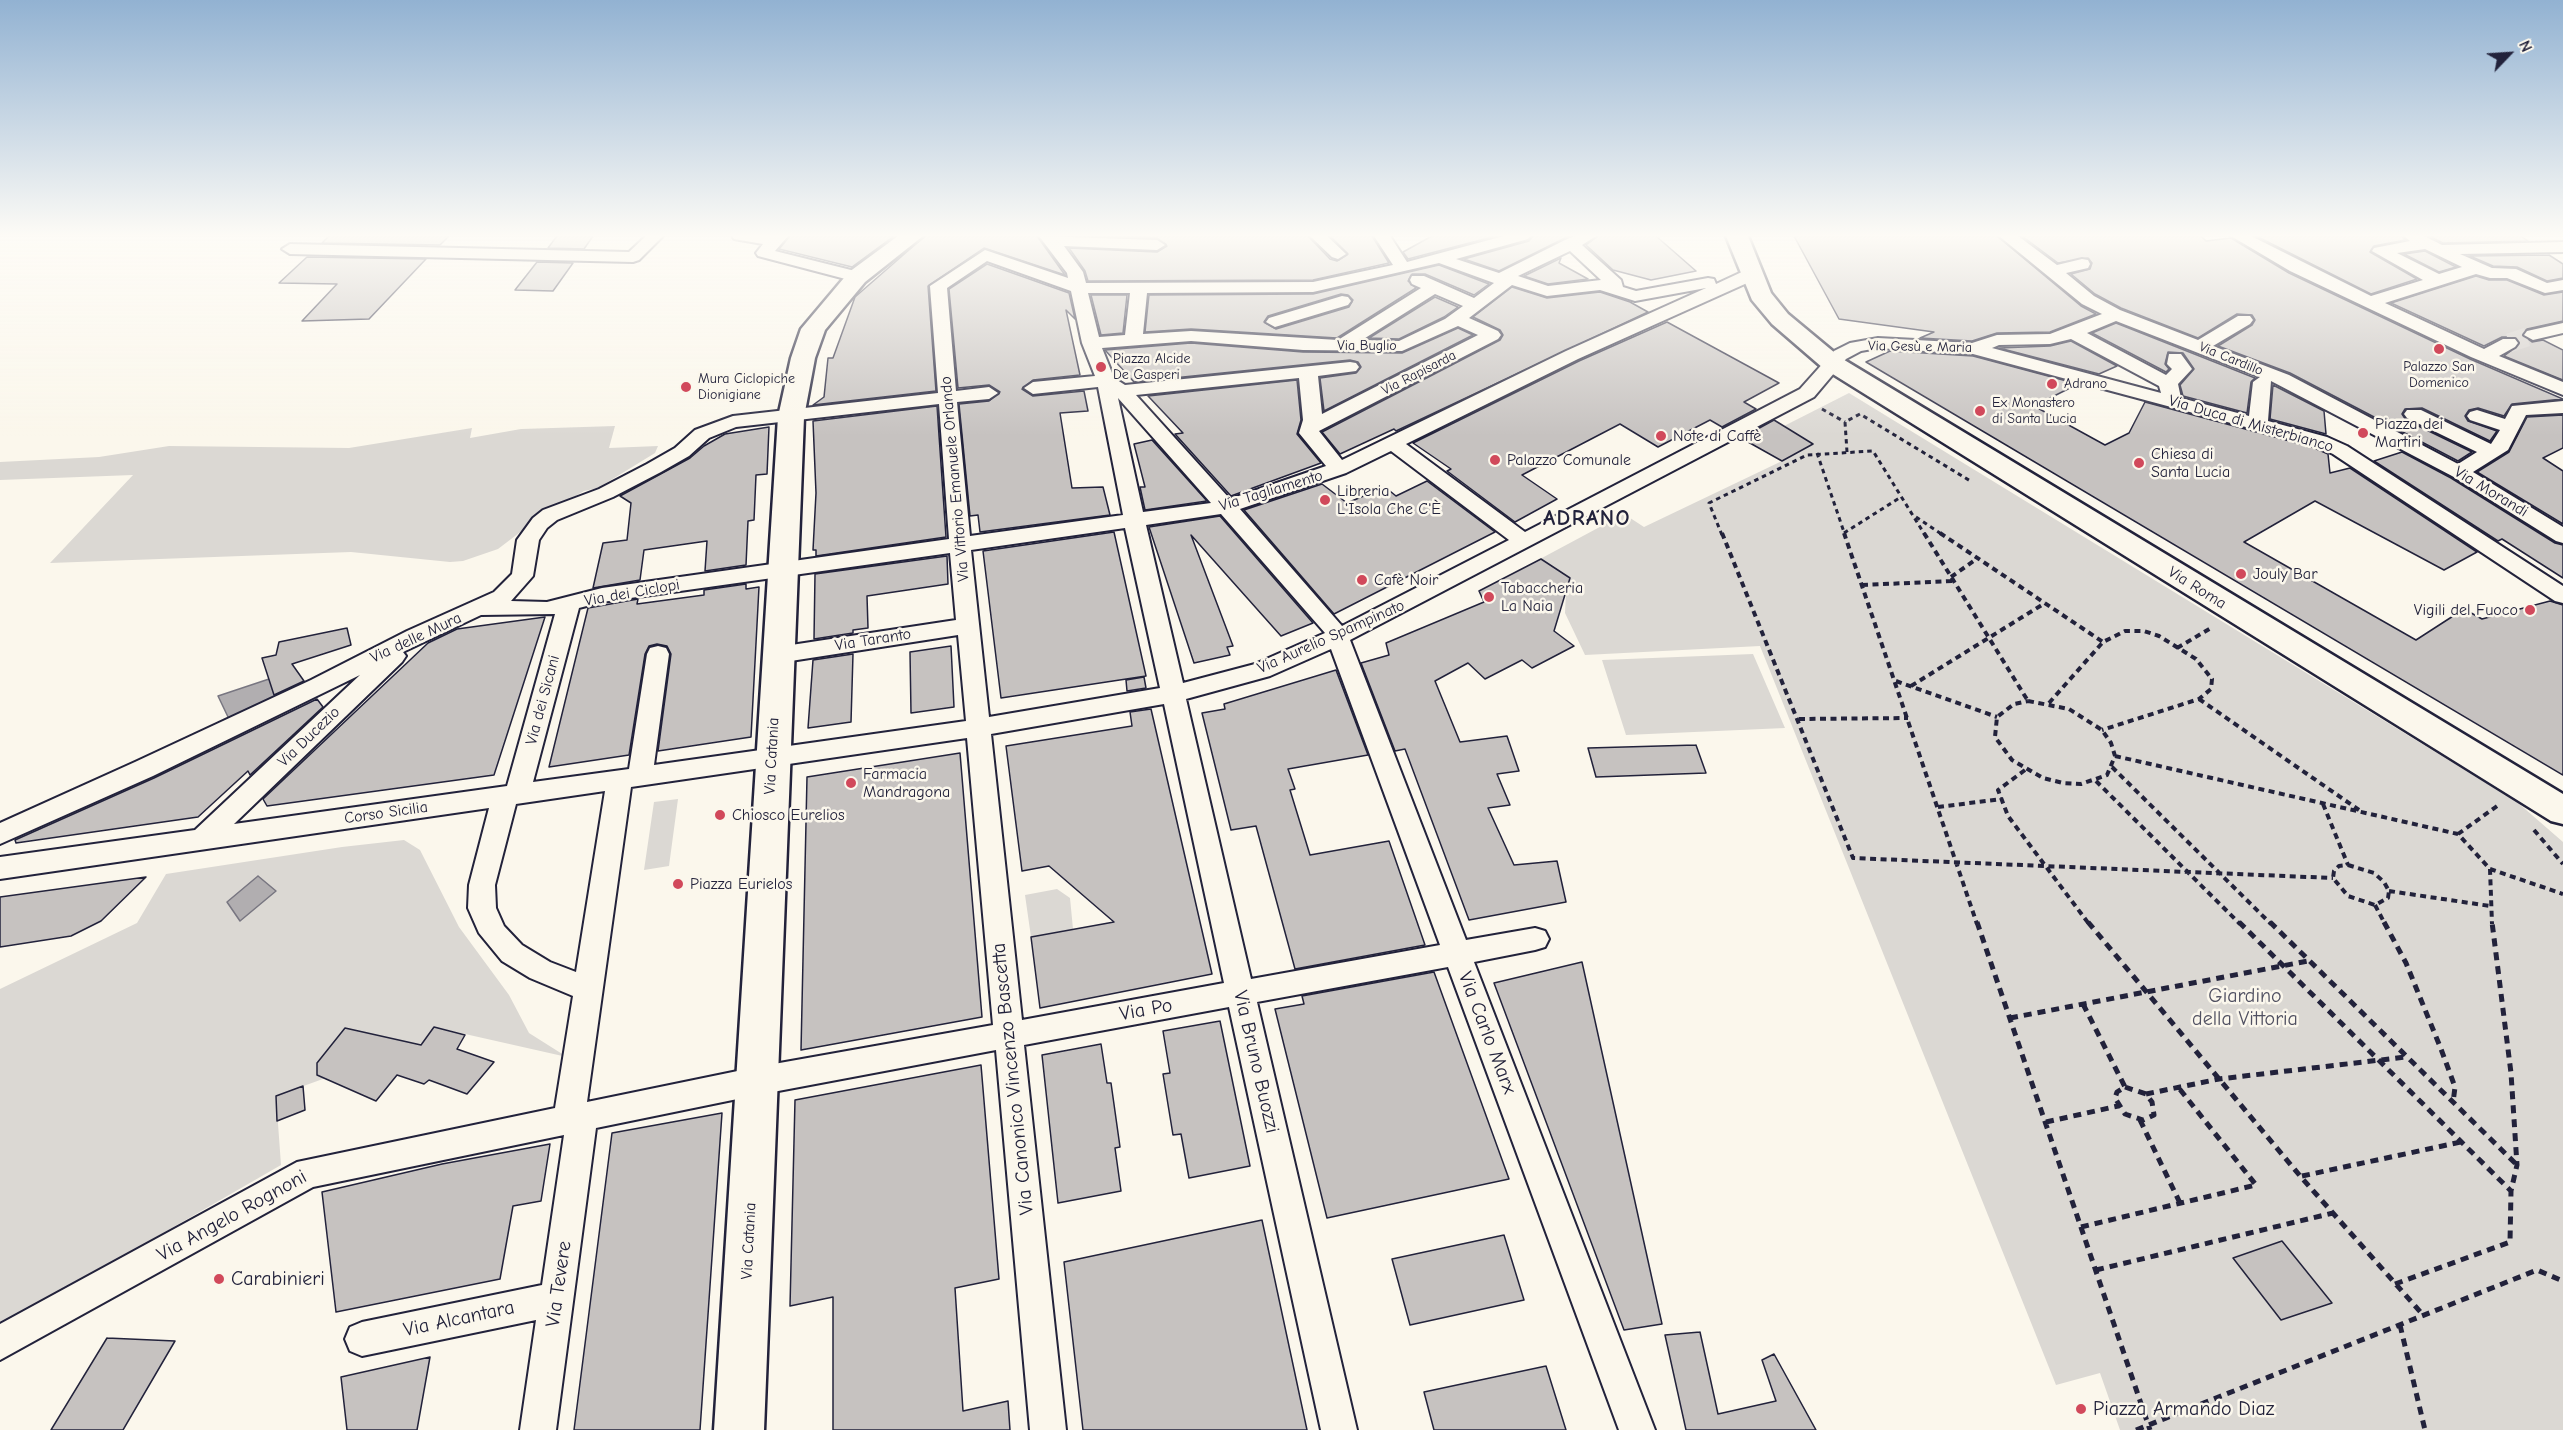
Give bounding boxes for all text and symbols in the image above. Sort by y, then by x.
north arrow [2479,24,2539,84]
text: N [2515,38,2536,55]
street label: Via Buglio [1337,338,1397,354]
street label: Via Gesù e Maria [1868,338,1972,356]
street label: Via Cardillo [2196,339,2266,379]
marker: Palazzo San Domenico [2432,342,2446,356]
street label: Via Rapisarda [1379,347,1459,399]
place label: Piazza Alcide De Gasperi [1113,351,1191,384]
place label: Palazzo San Domenico [2403,359,2475,392]
marker: Piazza Alcide De Gasperi [1094,360,1108,374]
place label: Mura Ciclopiche Dionigiane [698,371,795,404]
street label: Via Vittorio Emanuele Orlando [936,375,974,583]
place label: Adrano [2064,376,2107,392]
marker: Adrano [2045,377,2059,391]
marker: Mura Ciclopiche Dionigiane [679,380,693,394]
street label: Via Duca di Misterbianco [2166,391,2336,457]
place label: Ex Monastero di Santa Lucia [1992,395,2077,428]
marker: Ex Monastero di Santa Lucia [1973,404,1987,418]
place label: Piazza dei Martiri [2375,414,2443,452]
place label: Note di Caffè [1673,426,1761,446]
marker: Piazza dei Martiri [2356,426,2370,440]
marker: Note di Caffè [1654,429,1668,443]
place label: Chiesa di Santa Lucia [2151,444,2230,482]
place label: Palazzo Comunale [1507,450,1631,470]
marker: Palazzo Comunale [1488,453,1502,467]
marker: Chiesa di Santa Lucia [2132,456,2146,470]
street label: Via Morandi [2451,462,2531,522]
street label: Via Tagliamento [1217,466,1325,516]
place label: Libreria L'Isola Che C'È [1337,481,1441,519]
marker: Libreria L'Isola Che C'È [1318,493,1332,507]
district label: ADRANO [1543,506,1631,532]
street label: Via Roma [2164,563,2230,613]
place label: Jouly Bar [2253,564,2317,584]
marker: Jouly Bar [2234,567,2248,581]
place label: Cafè Noir [1374,570,1438,590]
marker: Cafè Noir [1355,573,1369,587]
street label: Via dei Ciclopi [583,575,681,611]
place label: Tabaccheria La Naia [1501,578,1583,616]
marker: Tabaccheria La Naia [1482,590,1496,604]
street label: Via Aurelio Spampinato [1255,596,1407,678]
place label: Vigili del Fuoco [2414,600,2518,620]
marker: Vigili del Fuoco [2523,603,2537,617]
street label: Via delle Mura [367,608,465,668]
street label: Via Taranto [834,625,912,655]
street label: Via dei Sicani [522,653,564,747]
street label: Via Ducezio [274,703,344,771]
street label: Via Catania [760,717,784,795]
place label: Farmacia Mandragona [863,764,950,802]
marker: Farmacia Mandragona [844,776,858,790]
street label: Corso Sicilia [343,798,429,828]
place label: Chiosco Eurelios [732,805,845,825]
marker: Chiosco Eurelios [713,808,727,822]
place label: Piazza Eurielos [690,874,792,894]
marker: Piazza Eurielos [671,877,685,891]
street label: Via Canonico Vincenzo Bascetta [987,942,1039,1216]
street label: Via Carlo Marx [1453,969,1521,1097]
park label: Giardino della Vittoria [2192,984,2298,1031]
street label: Via Bruno Buozzi [1228,988,1284,1136]
street label: Via Po [1118,994,1174,1026]
street label: Via Angelo Rognoni [153,1165,311,1267]
street label: Via Catania [737,1202,761,1280]
street label: Via Tevere [541,1239,577,1329]
place label: Carabinieri [231,1267,325,1291]
marker: Carabinieri [212,1272,226,1286]
street label: Via Alcantara [401,1296,517,1342]
place label: Piazza Armando Diaz [2093,1397,2274,1421]
marker: Piazza Armando Diaz [2074,1402,2088,1416]

